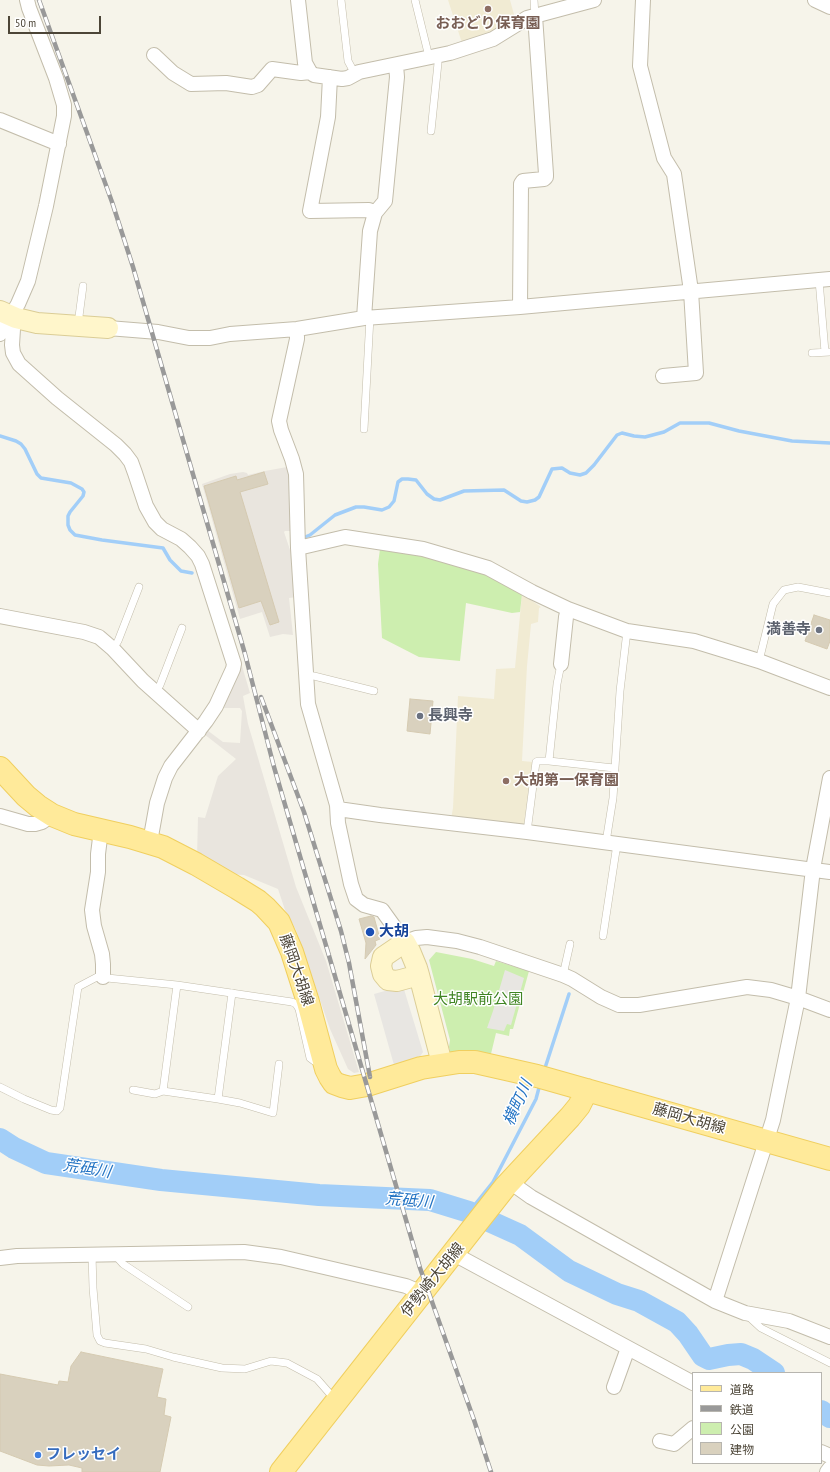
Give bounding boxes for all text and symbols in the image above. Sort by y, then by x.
marker: おおどり保育園 [483,4,493,14]
scale bar [10,8,103,34]
text: 50 m [15,15,36,30]
place label: おおどり保育園 [436,15,540,33]
place label: 満善寺 [766,621,811,639]
marker: 満善寺 [814,625,824,635]
place label: 長興寺 [428,707,473,725]
marker: 長興寺 [415,711,425,721]
place label: 大胡第一保育園 [514,772,619,790]
marker: 大胡第一保育園 [501,776,511,786]
place label: 大胡 [379,923,409,941]
marker: 大胡 [364,926,376,938]
street label: 藤岡大胡線 [275,932,317,1008]
park label: 大胡駅前公園 [433,991,523,1009]
water label: 横町川 [499,1077,537,1129]
street label: 藤岡大胡線 [650,1100,728,1138]
water label: 荒砥川 [62,1156,112,1182]
water label: 荒砥川 [384,1189,434,1213]
street label: 伊勢崎大胡線 [398,1239,468,1321]
legend [692,1372,822,1464]
text: 道路 [730,1382,754,1397]
text: 鉄道 [730,1402,754,1417]
text: 公園 [730,1422,754,1437]
text: 建物 [730,1442,754,1457]
place label: フレッセイ [46,1446,121,1464]
marker: フレッセイ [33,1450,43,1460]

